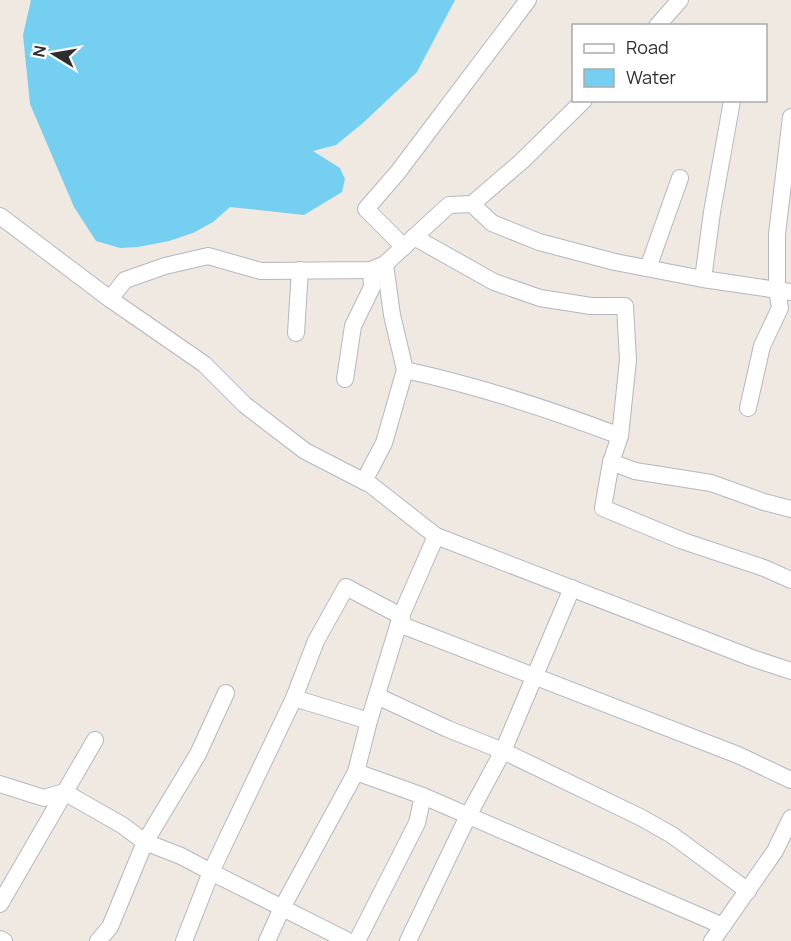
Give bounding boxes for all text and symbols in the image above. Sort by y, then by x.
north arrow [24,24,84,84]
legend [572,24,767,102]
text: Road [626,35,669,59]
text: N [27,43,51,59]
text: Water [626,65,676,89]

